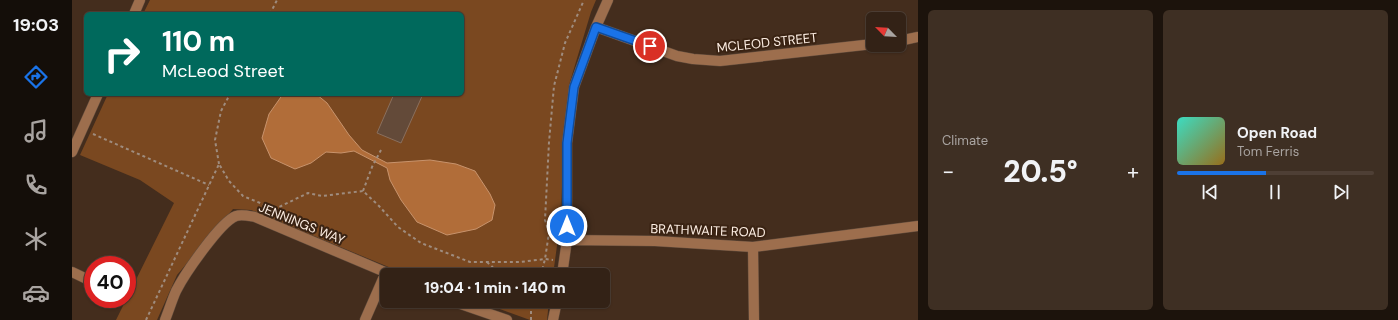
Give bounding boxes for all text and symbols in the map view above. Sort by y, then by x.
north arrow [866,12,906,52]
map controls [866,12,906,52]
text: 19:03 [13,13,59,37]
text: 110 m [162,23,235,60]
icon: right [96,28,148,80]
pin [633,29,667,63]
street label: MCLEOD STREET [716,29,818,56]
icon: arrive [639,35,661,57]
text: McLeod Street [162,59,285,83]
icon: directions [22,63,50,91]
icon: music [22,117,50,145]
text: Open Road [1237,123,1317,143]
text: Climate [942,132,988,149]
text: Tom Ferris [1237,143,1299,160]
text: 20.5° [1003,152,1078,191]
text: − [942,157,954,186]
text: + [1127,157,1139,186]
icon: phone [22,171,50,199]
icon: previous [1199,181,1221,203]
icon: pause [1264,181,1286,203]
icon: next [1330,181,1352,203]
street label: JENNINGS WAY [256,198,348,249]
position arrow [546,205,588,247]
street label: BRATHWAITE ROAD [650,220,766,241]
icon: climate [22,225,50,253]
speed limit sign: 40 [84,256,136,308]
text: 19:04 · 1 min · 140 m [424,278,566,298]
icon: car [22,279,50,307]

